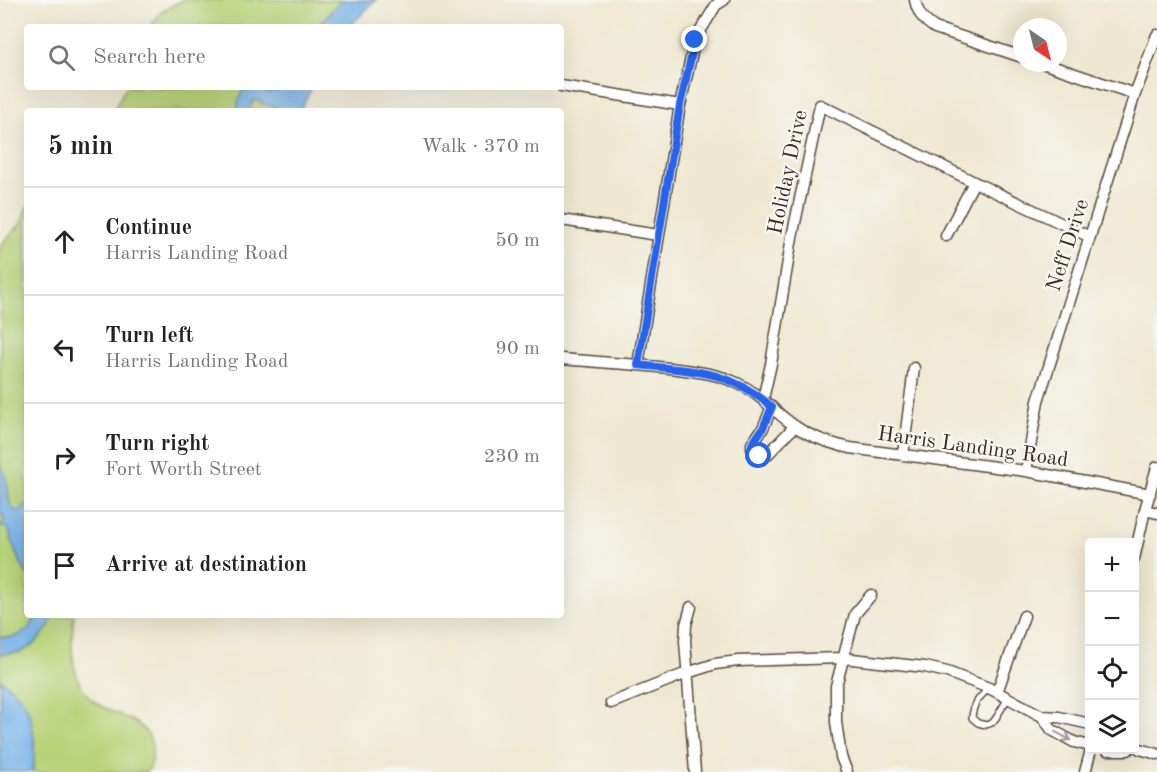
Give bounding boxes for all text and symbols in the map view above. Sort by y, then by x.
north arrow [1013,18,1067,72]
search box [24,24,564,90]
route end [681,26,707,52]
icon: search [45,41,78,74]
text: Search here [93,46,206,68]
street label: Holiday Drive [765,108,812,236]
text: 5 min [48,134,113,160]
text: Walk · 370 m [421,137,540,157]
street label: Neff Drive [1044,197,1093,294]
text: Continue [105,217,192,239]
icon: ahead [48,225,81,258]
text: 50 m [495,231,540,251]
text: Harris Landing Road [105,244,288,264]
text: Turn left [105,325,194,347]
icon: left [48,333,81,366]
text: 90 m [495,339,540,359]
text: Harris Landing Road [105,352,288,372]
street label: Harris Landing Road [876,424,1070,471]
text: Turn right [105,433,209,455]
icon: right [48,441,81,474]
route start [745,442,771,468]
text: 230 m [484,447,540,467]
text: Fort Worth Street [105,460,262,480]
map controls [1085,538,1139,754]
button: + [1085,538,1139,592]
icon: arrive [48,549,81,582]
text: Arrive at destination [105,554,307,576]
button: − [1085,592,1139,646]
button: locate [1085,646,1139,700]
button: layers [1085,700,1139,754]
one-way arrow [1053,731,1071,742]

